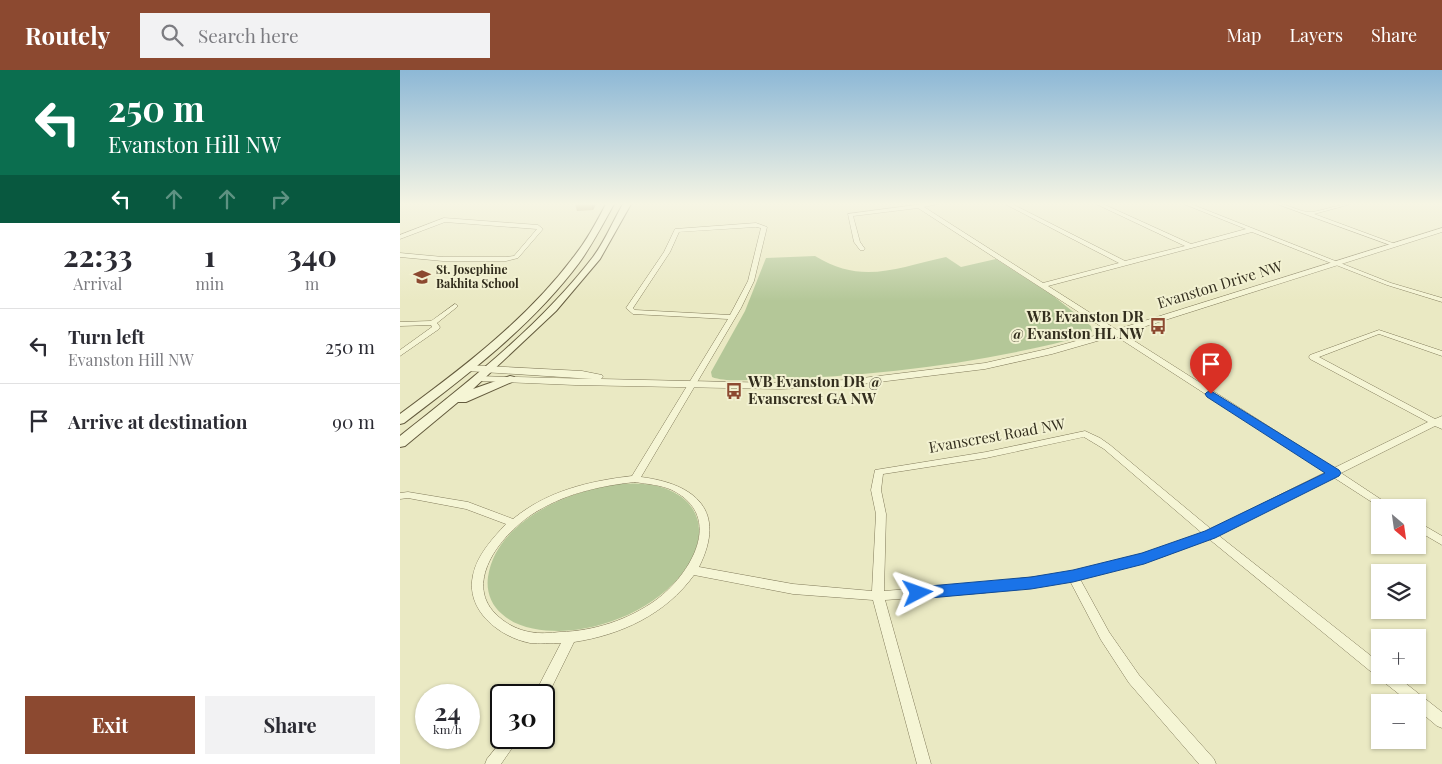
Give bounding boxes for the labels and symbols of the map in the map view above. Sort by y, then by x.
street label: Evanston Drive NW [1154,255,1285,313]
place label: St. Josephine Bakhita School [436,261,519,291]
school or university icon: St. Josephine Bakhita School [412,267,432,287]
place label: WB Evanston DR @ Evanston HL NW [1010,306,1145,343]
bus stop icon: WB Evanston DR @ Evanston HL NW [1148,316,1168,336]
pin [1190,343,1232,394]
place label: WB Evanston DR @ Evanscrest GA NW [747,371,882,408]
bus stop icon: WB Evanston DR @ Evanscrest GA NW [724,381,744,401]
street label: Evanscrest Road NW [927,413,1067,457]
north arrow [1371,499,1426,554]
position arrow [891,566,943,618]
speed limit sign: 30 [490,684,555,749]

